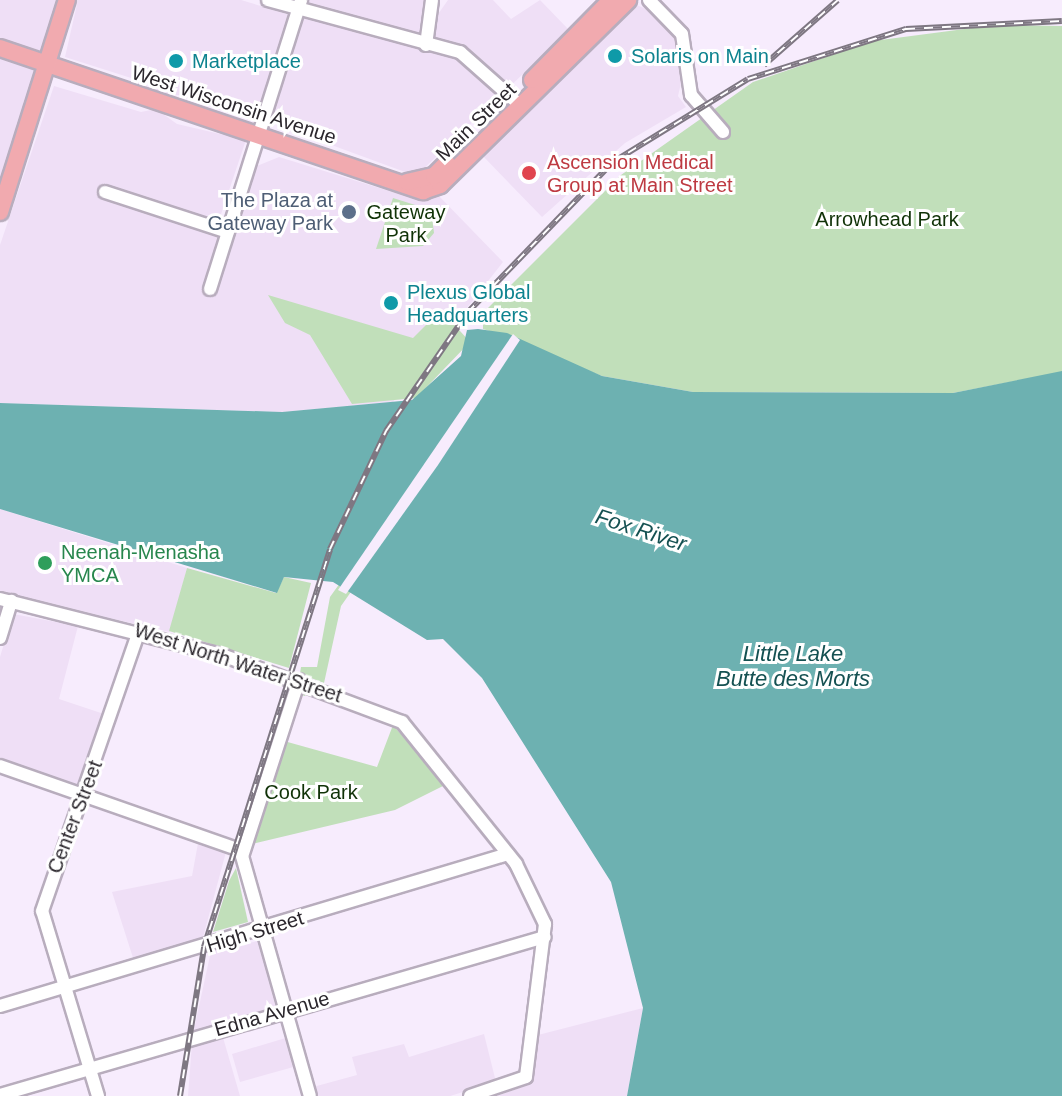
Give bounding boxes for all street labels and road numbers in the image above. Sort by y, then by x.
street label: West Wisconsin Avenue [128,60,340,150]
street label: Main Street [431,78,521,166]
street label: West North Water Street [131,618,345,708]
street label: Center Street [42,757,108,877]
street label: High Street [204,906,306,958]
street label: Edna Avenue [211,986,333,1042]

